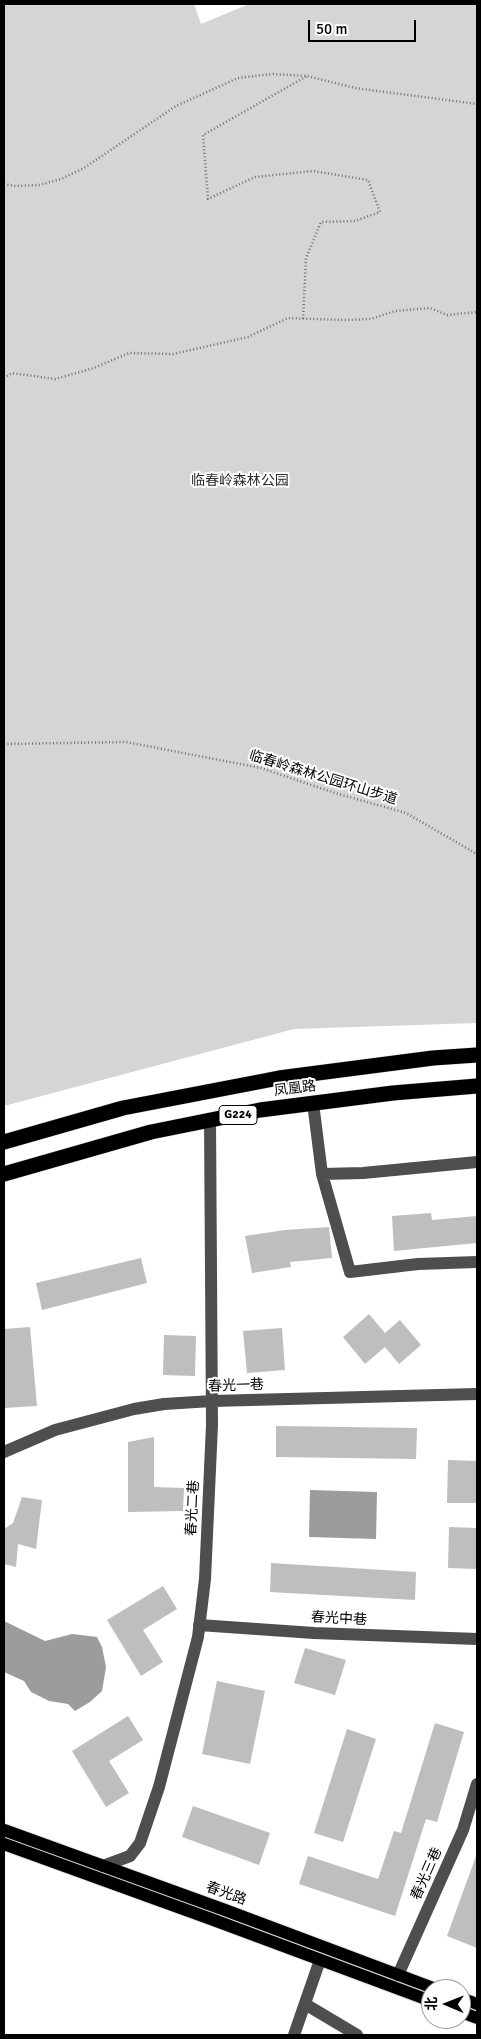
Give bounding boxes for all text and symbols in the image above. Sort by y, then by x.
scale bar [311,10,418,42]
text: 50 m [316,20,347,38]
park label: 临春岭森林公园 [191,473,289,489]
street label: 临春岭森林公园环山步道 [247,747,399,809]
street label: 凤凰路 [273,1078,317,1100]
road number: G224 [219,1106,257,1124]
street label: 春光一巷 [208,1377,264,1395]
street label: 春光二巷 [183,1480,203,1536]
street label: 春光中巷 [311,1609,367,1629]
street label: 春光三巷 [408,1845,446,1903]
street label: 春光路 [203,1879,249,1909]
north arrow [421,1979,471,2029]
text: 北 [423,1997,440,2011]

